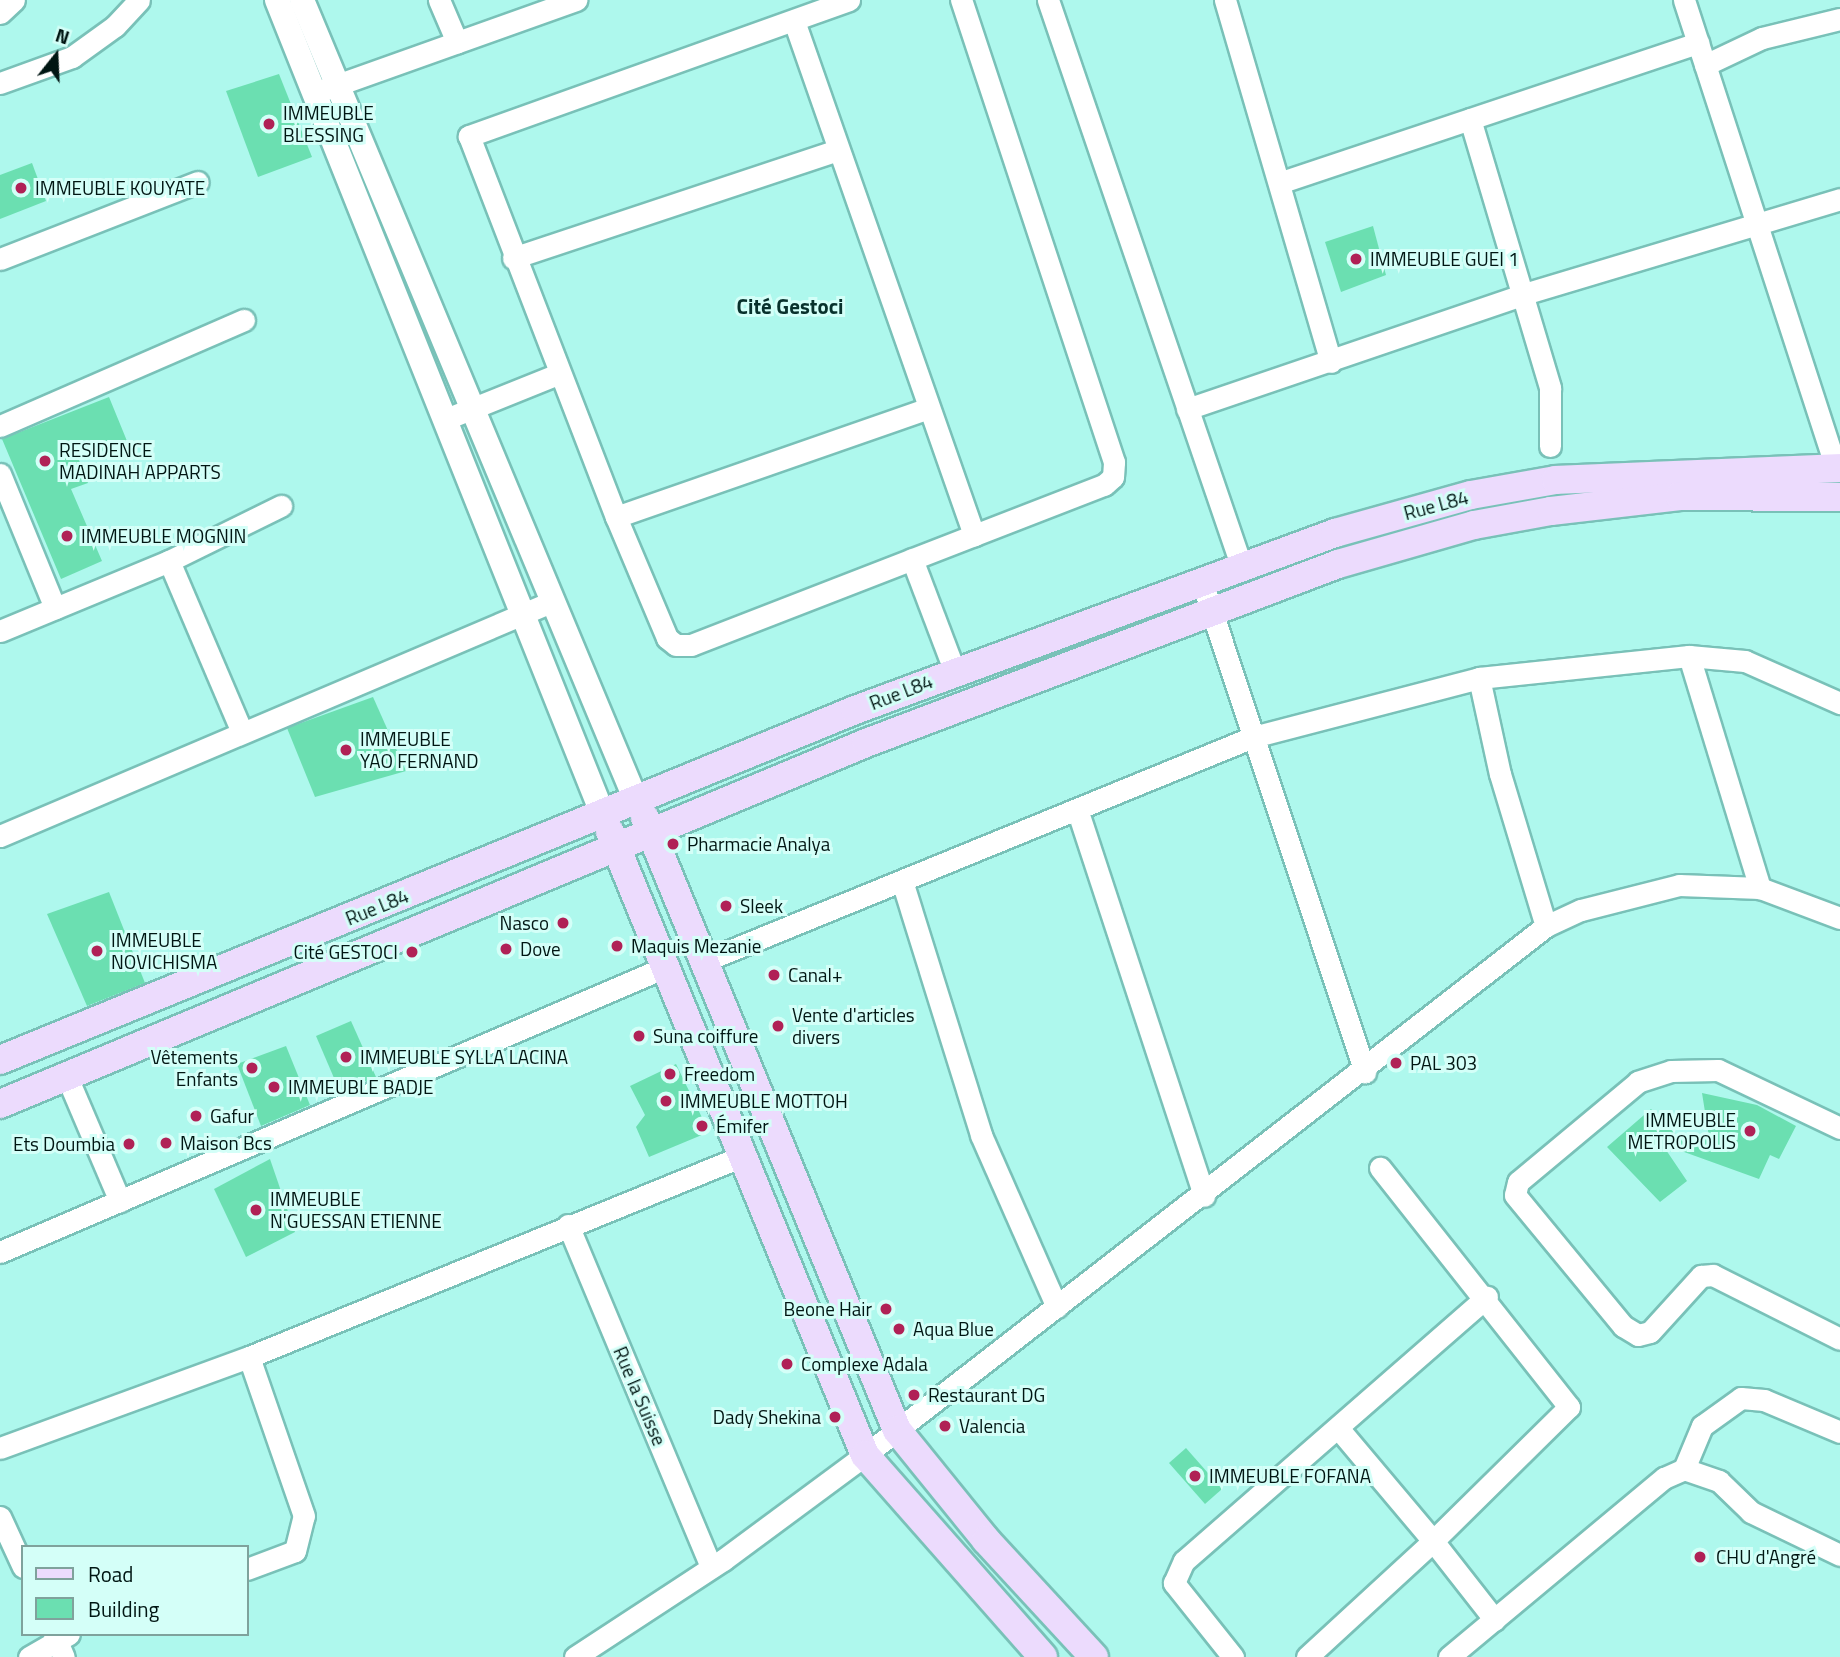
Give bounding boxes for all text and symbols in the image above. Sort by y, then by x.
text: N [52,20,73,51]
north arrow [21,21,91,91]
place label: IMMEUBLE BLESSING [283,102,374,146]
marker: IMMEUBLE BLESSING [261,116,277,132]
place label: IMMEUBLE KOUYATE [35,177,205,199]
marker: IMMEUBLE KOUYATE [13,180,29,196]
place label: IMMEUBLE GUEI 1 [1370,248,1519,270]
marker: IMMEUBLE GUEI 1 [1348,251,1364,267]
district label: Cité Gestoci [737,293,843,319]
place label: RESIDENCE MADINAH APPARTS [59,439,221,483]
marker: RESIDENCE MADINAH APPARTS [37,453,53,469]
street label: Rue L84 [1401,485,1471,525]
place label: IMMEUBLE MOGNIN [81,525,246,547]
marker: IMMEUBLE MOGNIN [59,528,75,544]
street label: Rue L84 [866,670,936,714]
place label: IMMEUBLE YAO FERNAND [360,728,479,772]
marker: IMMEUBLE YAO FERNAND [338,742,354,758]
place label: Pharmacie Analya [687,833,830,855]
marker: Pharmacie Analya [665,836,681,852]
street label: Rue L84 [342,884,412,930]
place label: Sleek [740,895,783,917]
marker: Sleek [718,898,734,914]
place label: Nasco [500,912,549,934]
marker: Nasco [555,915,571,931]
place label: IMMEUBLE NOVICHISMA [111,929,217,973]
place label: Maquis Mezanie [631,935,761,957]
place label: Dove [520,938,561,960]
marker: Maquis Mezanie [609,938,625,954]
place label: Cité GESTOCI [293,941,398,963]
marker: Dove [498,941,514,957]
marker: IMMEUBLE NOVICHISMA [89,943,105,959]
marker: Cité GESTOCI [404,944,420,960]
place label: Canal+ [788,964,843,986]
marker: Canal+ [766,967,782,983]
place label: Vente d'articles divers [792,1004,915,1048]
marker: Vente d'articles divers [770,1018,786,1034]
place label: Suna coiffure [653,1025,758,1047]
marker: Suna coiffure [631,1028,647,1044]
place label: Vêtements Enfants [151,1046,238,1090]
place label: IMMEUBLE SYLLA LACINA [360,1046,568,1068]
marker: IMMEUBLE SYLLA LACINA [338,1049,354,1065]
place label: PAL 303 [1410,1052,1477,1074]
marker: PAL 303 [1388,1055,1404,1071]
marker: Vêtements Enfants [244,1060,260,1076]
place label: Freedom [684,1063,755,1085]
marker: Freedom [662,1066,678,1082]
place label: IMMEUBLE BADJE [288,1076,434,1098]
marker: IMMEUBLE BADJE [266,1079,282,1095]
place label: IMMEUBLE MOTTOH [680,1090,848,1112]
marker: IMMEUBLE MOTTOH [658,1093,674,1109]
place label: Gafur [210,1105,254,1127]
marker: Gafur [188,1108,204,1124]
place label: IMMEUBLE METROPOLIS [1627,1109,1736,1153]
place label: Émifer [716,1115,769,1137]
marker: Émifer [694,1118,710,1134]
marker: IMMEUBLE METROPOLIS [1742,1123,1758,1139]
place label: Maison Bcs [180,1132,272,1154]
place label: Ets Doumbia [13,1133,115,1155]
marker: Maison Bcs [158,1135,174,1151]
marker: Ets Doumbia [121,1136,137,1152]
place label: IMMEUBLE N'GUESSAN ETIENNE [270,1188,442,1232]
marker: IMMEUBLE N'GUESSAN ETIENNE [248,1202,264,1218]
place label: Beone Hair [784,1298,872,1320]
marker: Beone Hair [878,1301,894,1317]
place label: Aqua Blue [913,1318,994,1340]
marker: Aqua Blue [891,1321,907,1337]
street label: Rue la Suisse [609,1343,671,1449]
place label: Complexe Adala [801,1353,928,1375]
marker: Complexe Adala [779,1356,795,1372]
place label: Restaurant DG [928,1384,1045,1406]
marker: Restaurant DG [906,1387,922,1403]
place label: Dady Shekina [713,1406,821,1428]
marker: Dady Shekina [827,1409,843,1425]
place label: Valencia [959,1415,1025,1437]
marker: Valencia [937,1418,953,1434]
place label: IMMEUBLE FOFANA [1209,1465,1371,1487]
marker: IMMEUBLE FOFANA [1187,1468,1203,1484]
legend [21,1545,248,1636]
place label: CHU d'Angré [1716,1546,1816,1568]
marker: CHU d'Angré [1690,1547,1710,1567]
text: Road [88,1558,133,1590]
text: Building [88,1593,159,1625]

